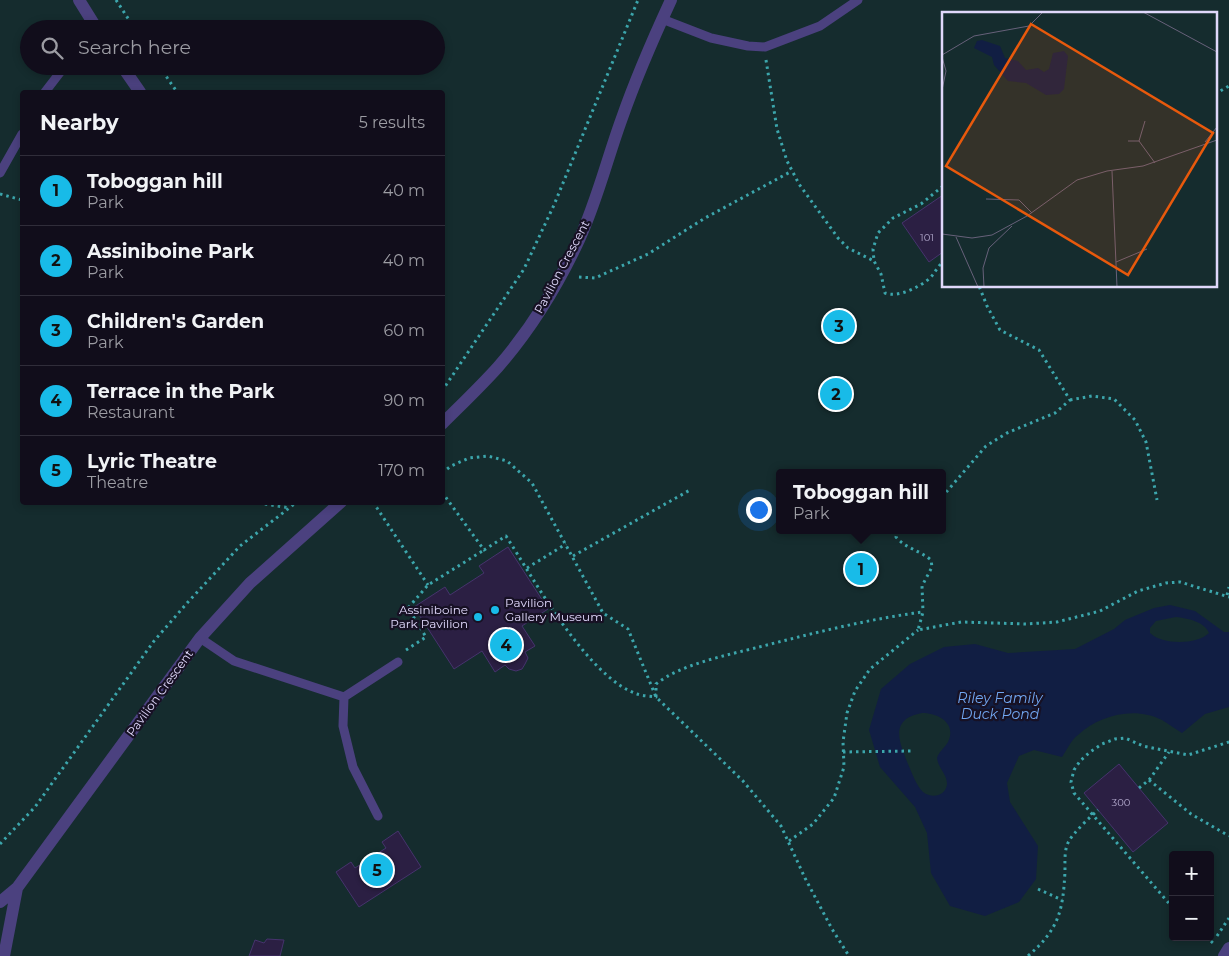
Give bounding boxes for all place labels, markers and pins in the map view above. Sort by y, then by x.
pin: 3 [823,307,855,345]
pin: 2 [820,375,852,413]
pin: 1 [845,550,877,588]
place label: Pavilion Gallery Museum [505,595,603,624]
place label: Assiniboine Park Pavilion [390,602,468,631]
marker: Pavilion Gallery Museum [489,604,501,616]
marker: Assiniboine Park Pavilion [472,611,484,623]
pin: 4 [490,626,522,664]
pin: 5 [361,851,393,889]

